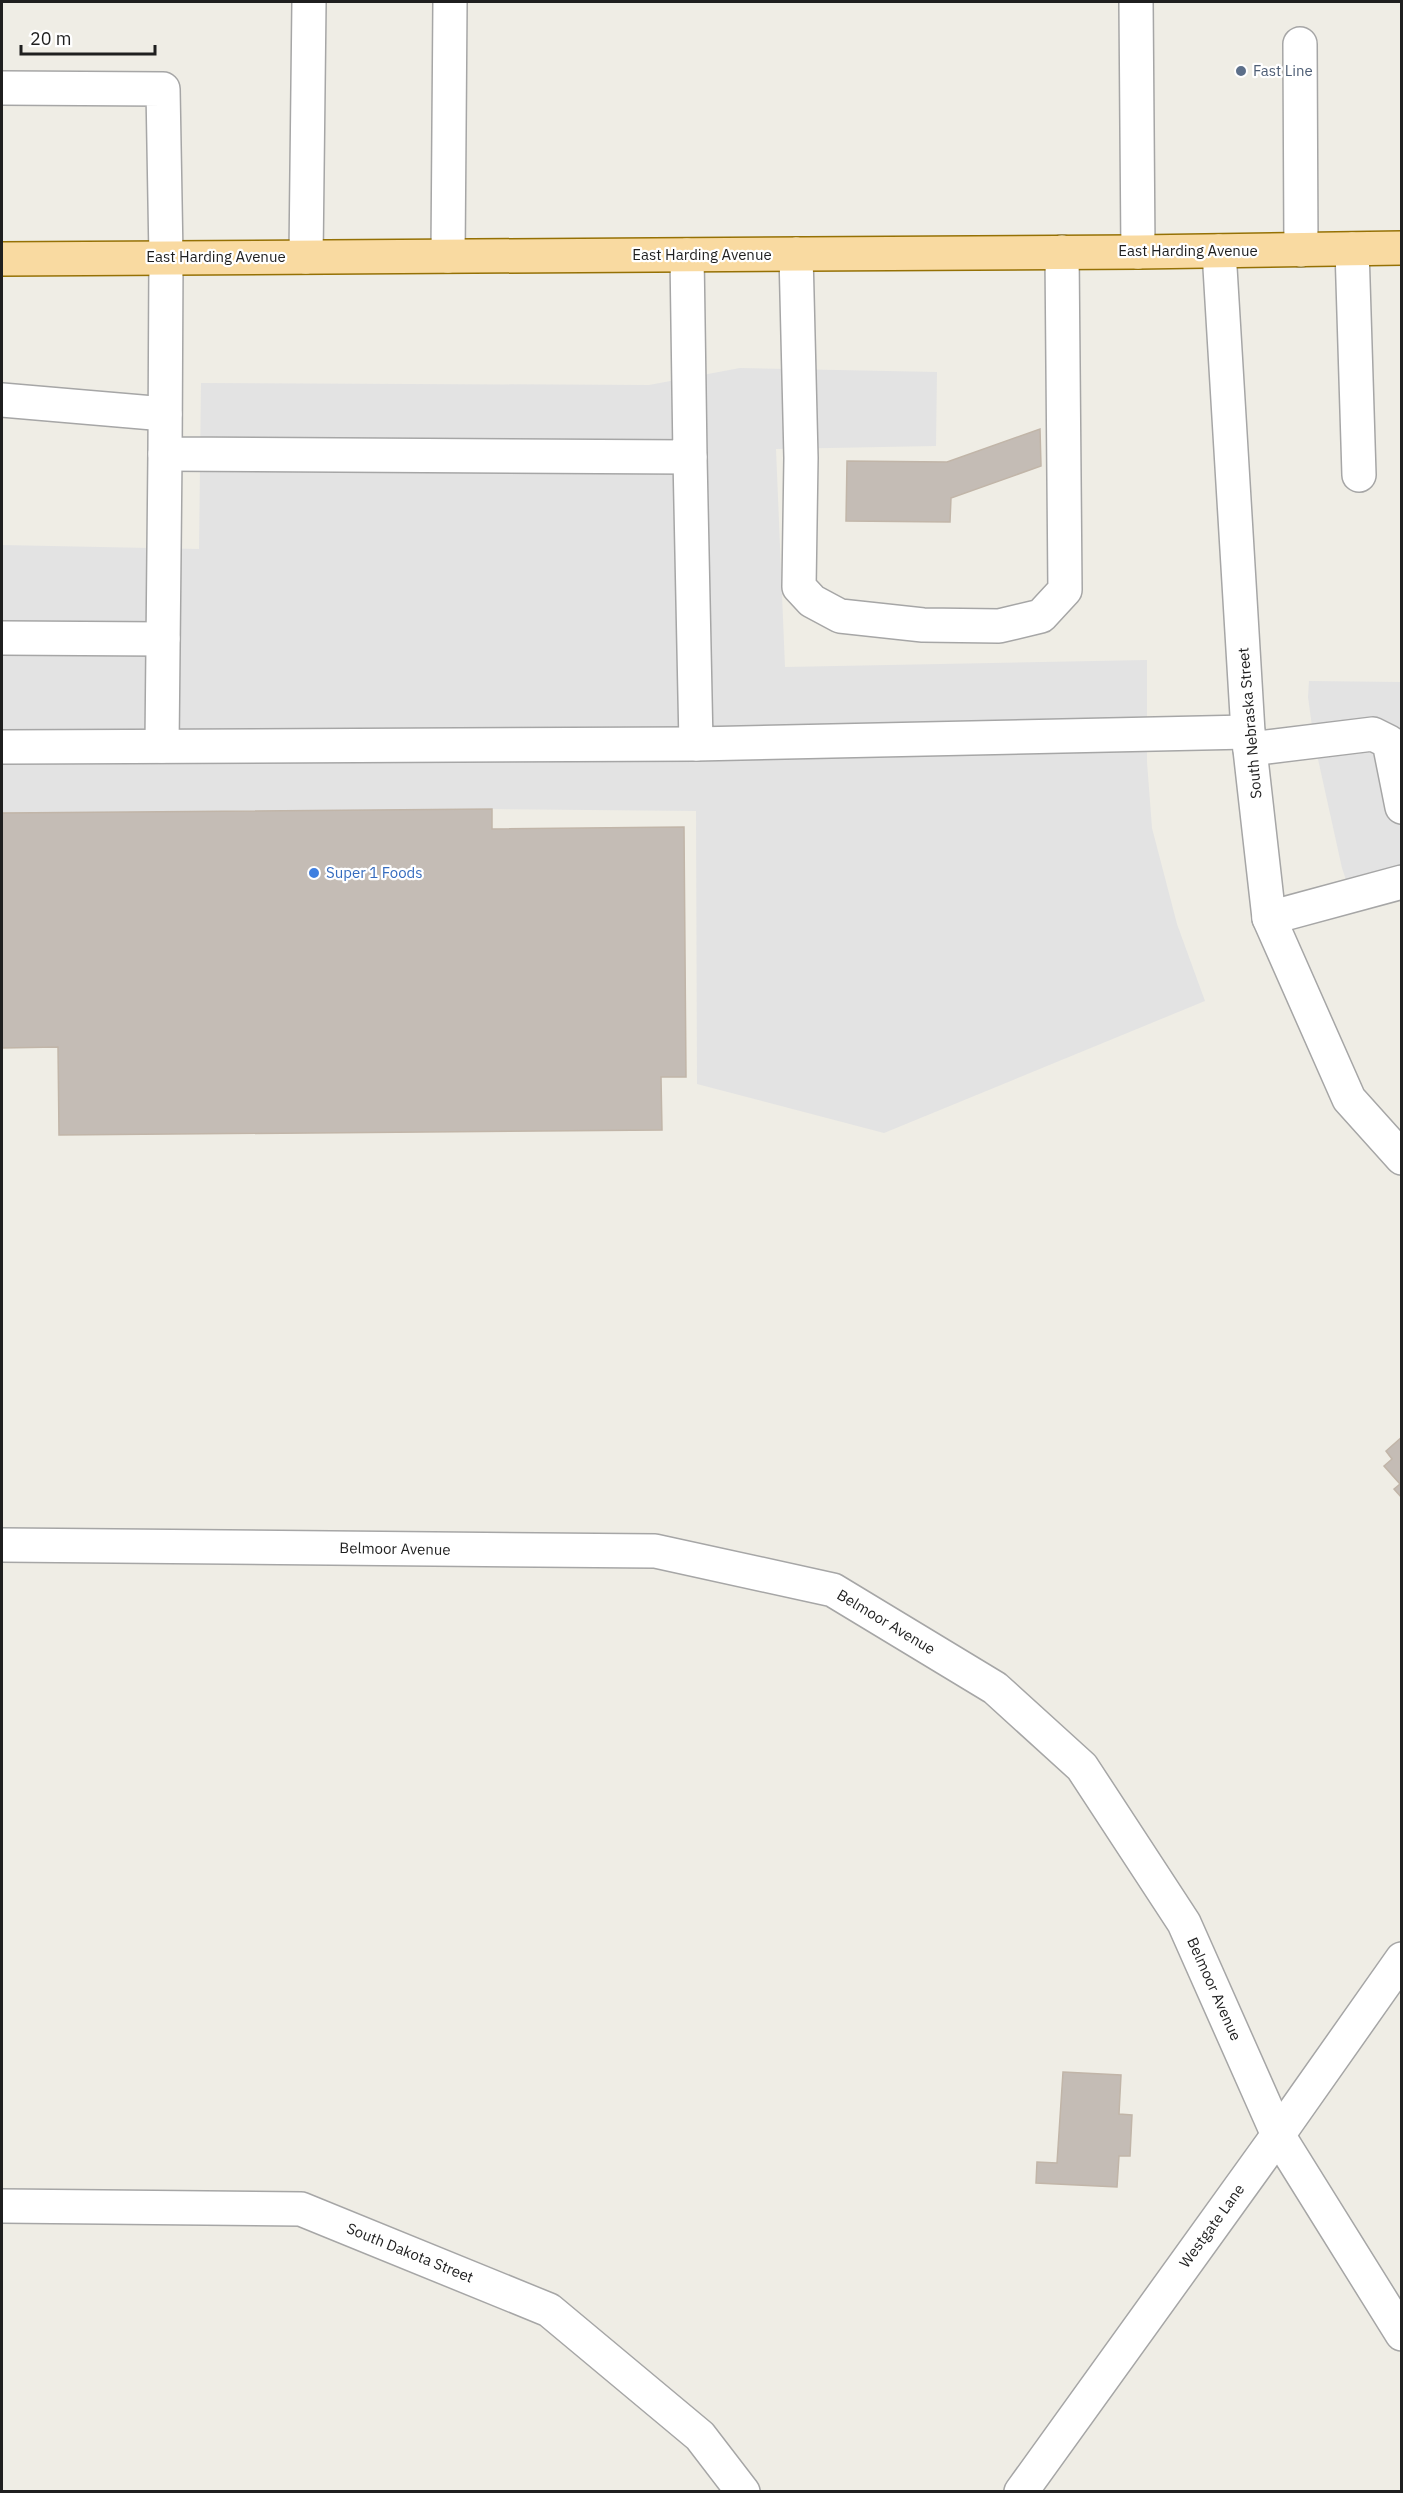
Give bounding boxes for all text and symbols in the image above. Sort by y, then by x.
scale bar [21,18,154,56]
text: 20 m [30,27,72,50]
place label: Fast Line [1253,61,1313,80]
marker: Fast Line [1234,64,1248,78]
street label: East Harding Avenue [1118,241,1258,260]
street label: East Harding Avenue [632,245,772,264]
street label: East Harding Avenue [146,247,286,266]
street label: South Nebraska Street [1233,647,1266,799]
place label: Super 1 Foods [326,863,423,882]
marker: Super 1 Foods [307,866,321,880]
street label: Belmoor Avenue [339,1538,451,1559]
street label: Belmoor Avenue [834,1585,939,1658]
street label: Belmoor Avenue [1183,1934,1246,2043]
street label: Westgate Lane [1175,2180,1248,2271]
street label: South Dakota Street [344,2218,476,2287]

